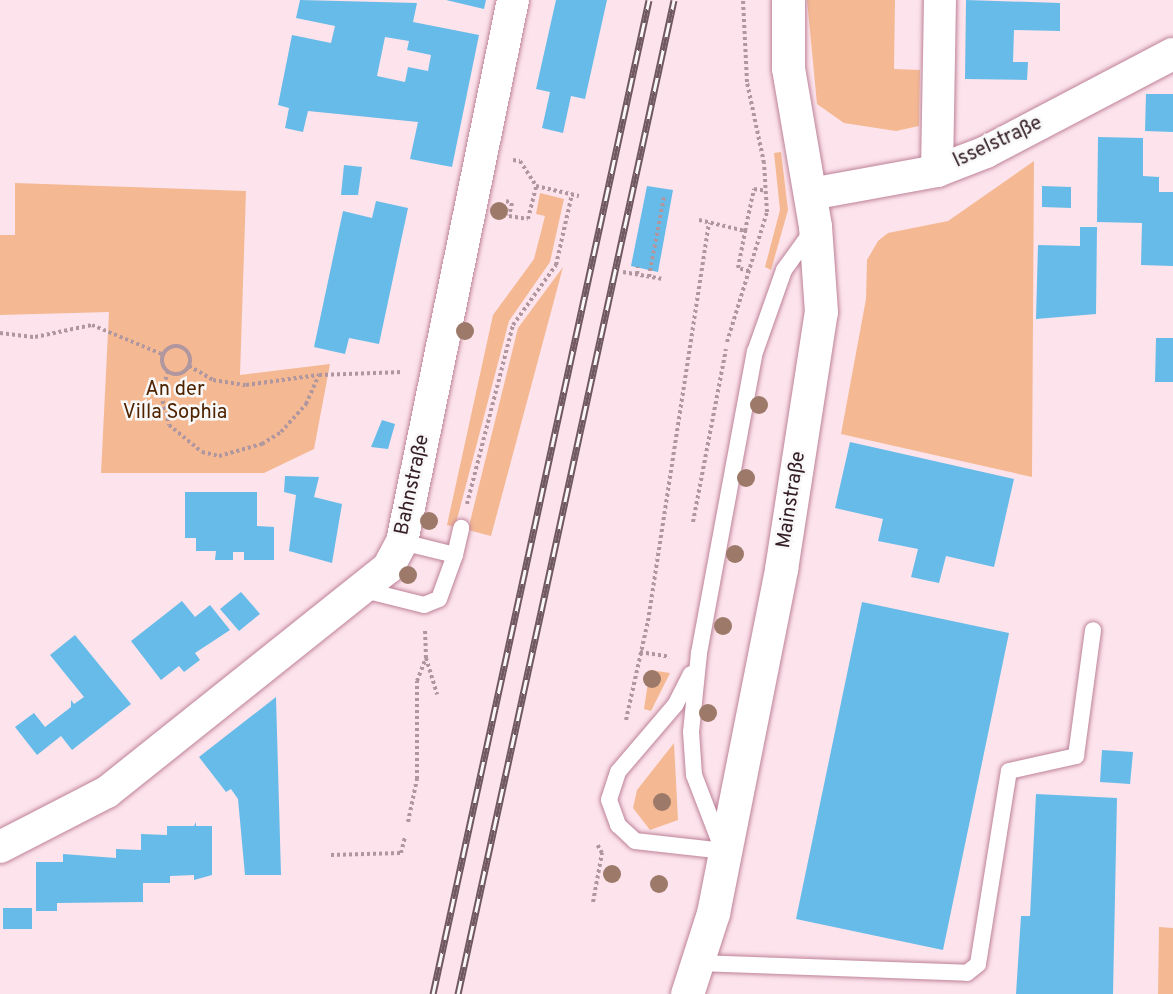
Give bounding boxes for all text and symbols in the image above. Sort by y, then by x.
street label: Isselstraße [950,112,1046,174]
park label: An der Villa Sophia [123,379,227,426]
street label: Bahnstraße [391,433,435,537]
street label: Mainstraße [772,450,812,550]

